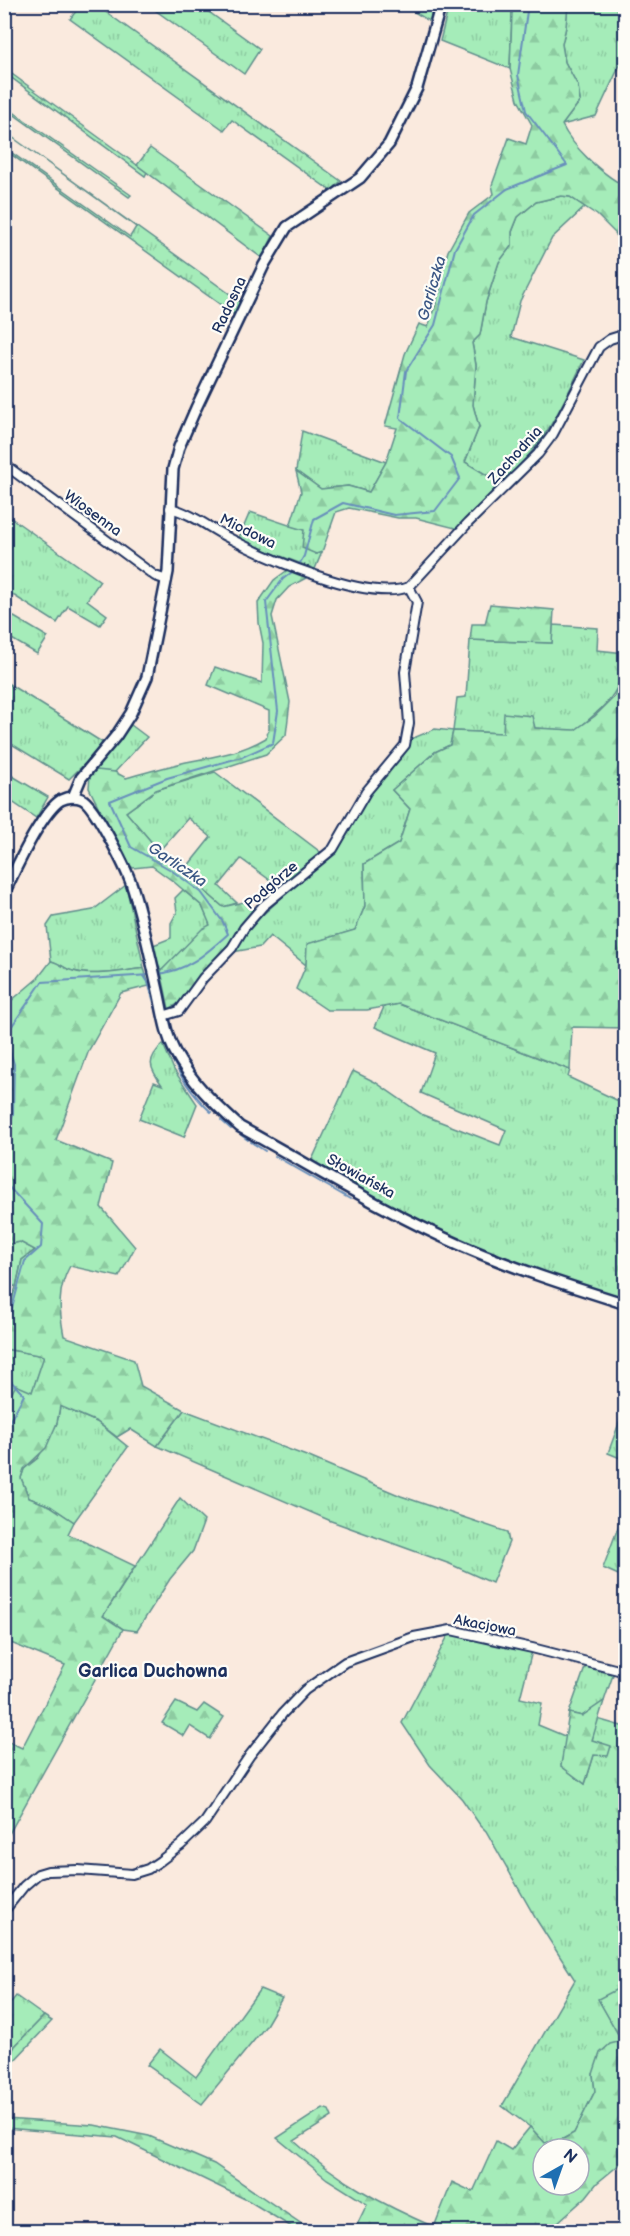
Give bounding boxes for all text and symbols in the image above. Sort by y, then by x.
water label: Garliczka [414,254,451,323]
street label: Radosna [208,274,251,337]
street label: Zachodnia [484,422,546,489]
street label: Wiosenna [60,486,125,541]
street label: Miodowa [216,510,279,553]
water label: Garliczka [144,839,210,892]
street label: Podgórze [241,857,302,914]
street label: Słowiańska [323,1150,398,1203]
street label: Akacjowa [452,1610,518,1641]
district label: Garlica Duchowna [78,1661,228,1682]
north arrow [531,2137,591,2197]
text: N [559,2146,580,2168]

